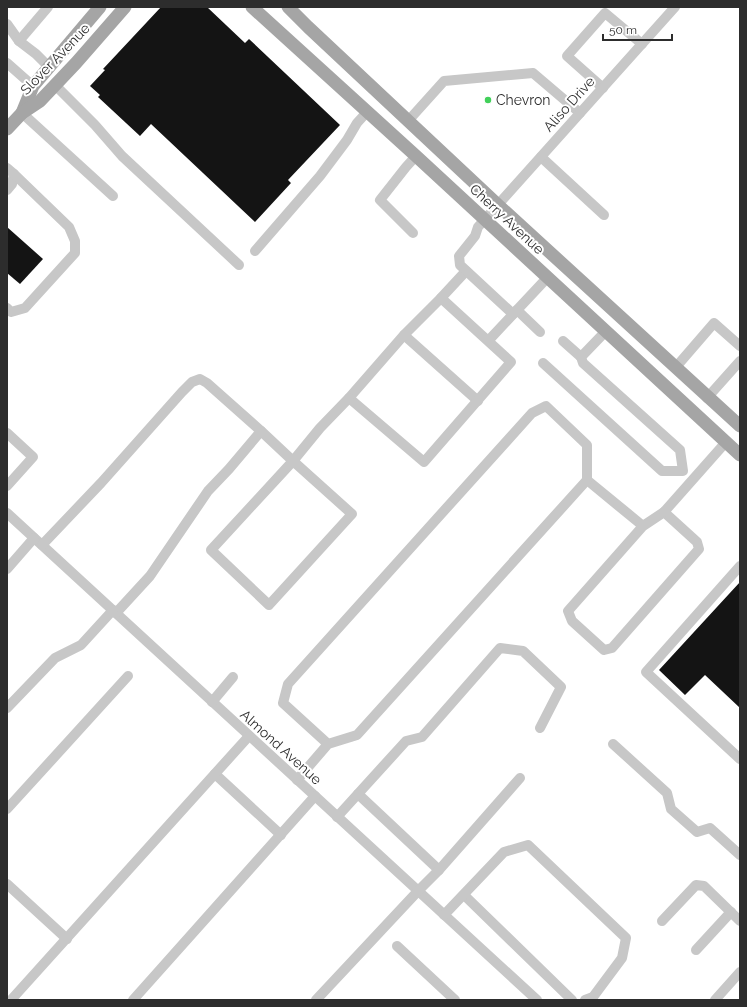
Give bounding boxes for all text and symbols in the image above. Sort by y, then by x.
scale bar [603,16,672,42]
street label: Slover Avenue [17,20,93,98]
text: 50 m [609,23,637,37]
street label: Aliso Drive [540,73,598,135]
place label: Chevron [496,92,550,108]
marker: Chevron [483,95,493,105]
street label: Cherry Avenue [467,181,547,257]
street label: Almond Avenue [237,706,325,788]

